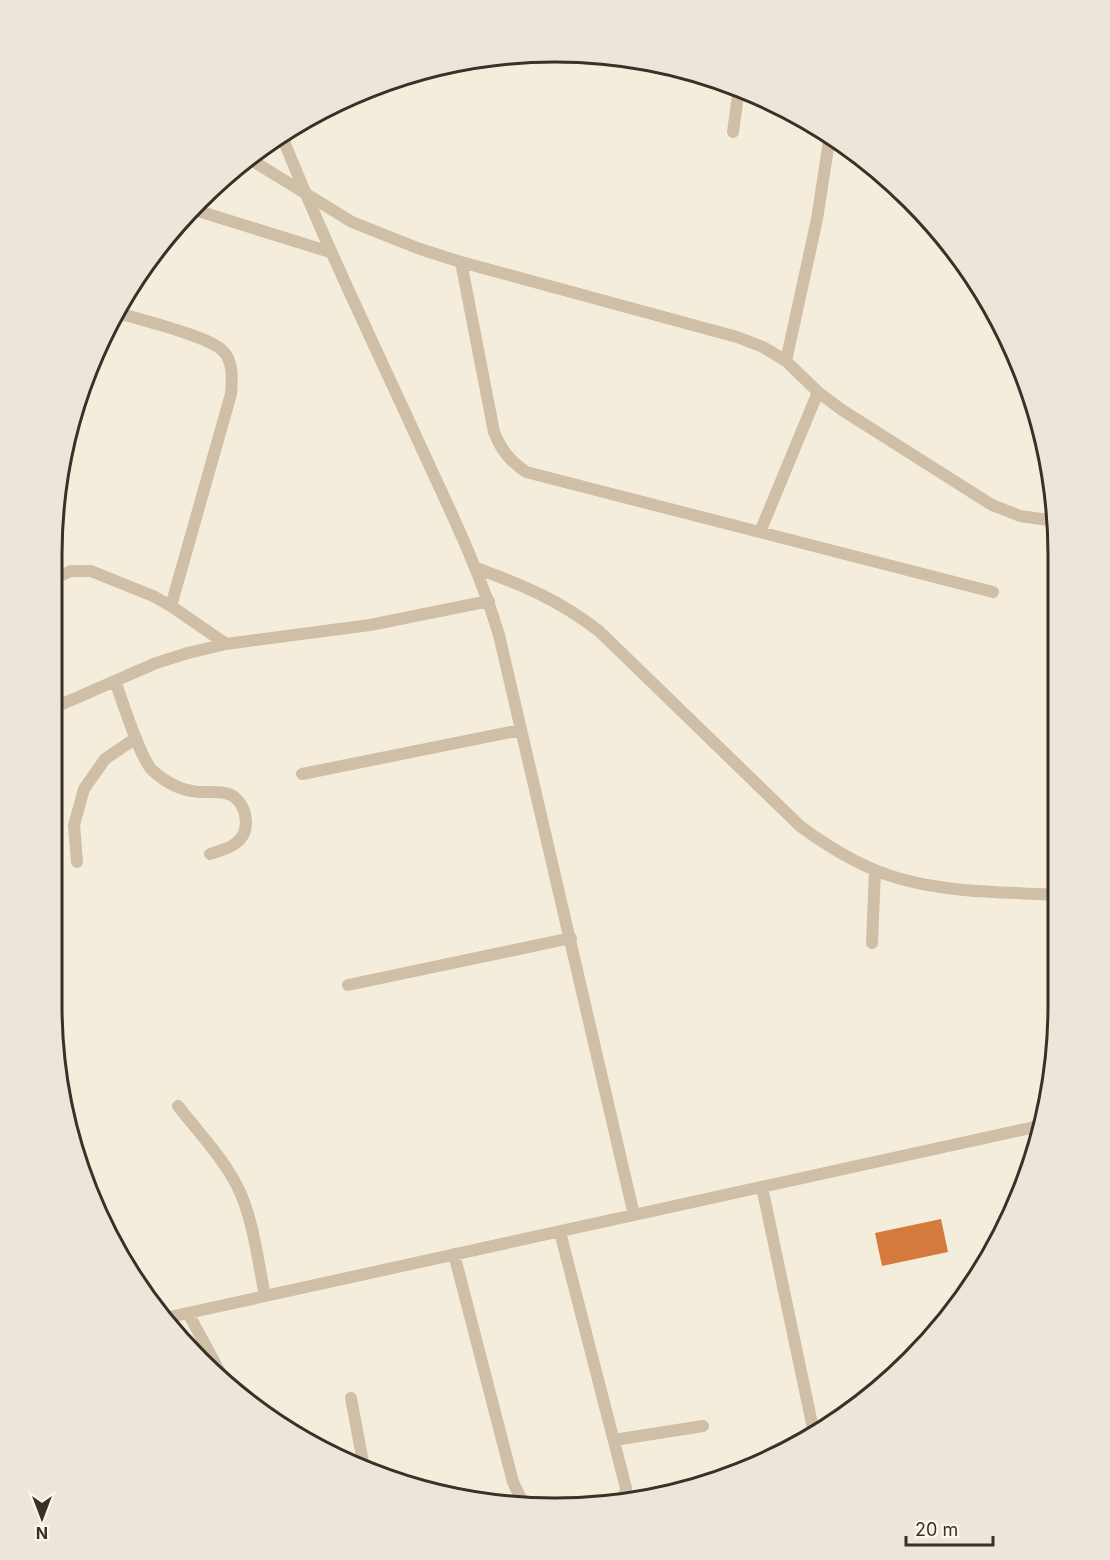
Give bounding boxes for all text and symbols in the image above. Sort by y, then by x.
north arrow [12,1488,72,1548]
scale bar [906,1509,993,1547]
text: 20 m [915,1519,958,1540]
text: N [36,1523,48,1543]

